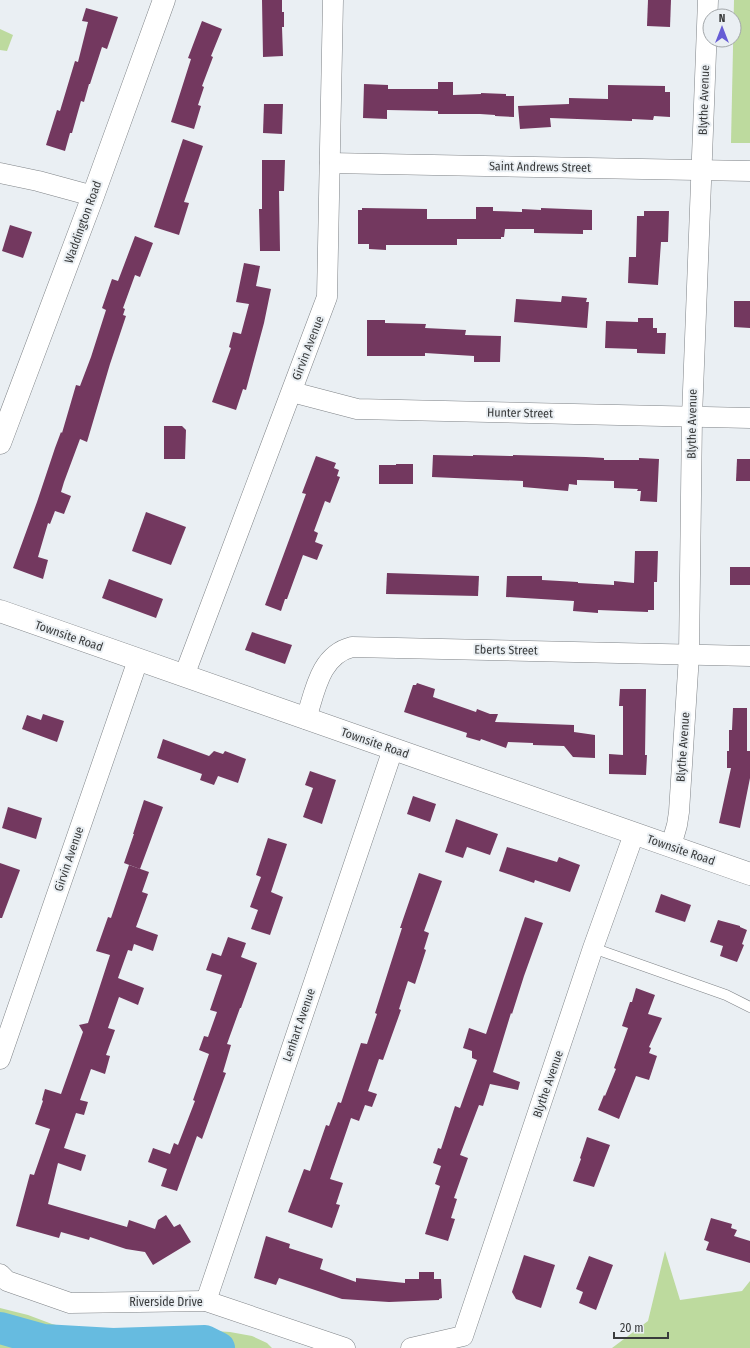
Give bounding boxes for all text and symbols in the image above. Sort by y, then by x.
north arrow [702,8,742,48]
text: N [719,12,725,25]
street label: Blythe Avenue [696,65,712,135]
street label: Saint Andrews Street [489,159,591,175]
street label: Waddington Road [62,179,104,265]
street label: Girvin Avenue [289,314,327,382]
street label: Blythe Avenue [684,389,700,459]
street label: Hunter Street [487,405,553,421]
street label: Townsite Road [33,618,105,654]
street label: Eberts Street [474,642,538,658]
street label: Blythe Avenue [674,712,692,782]
street label: Townsite Road [339,725,411,761]
street label: Girvin Avenue [51,825,87,893]
street label: Townsite Road [645,832,717,868]
street label: Lenhart Avenue [280,986,318,1063]
street label: Blythe Avenue [530,1049,566,1119]
street label: Riverside Drive [129,1295,203,1309]
scale bar [614,1314,668,1340]
text: 20 m [620,1321,644,1335]

